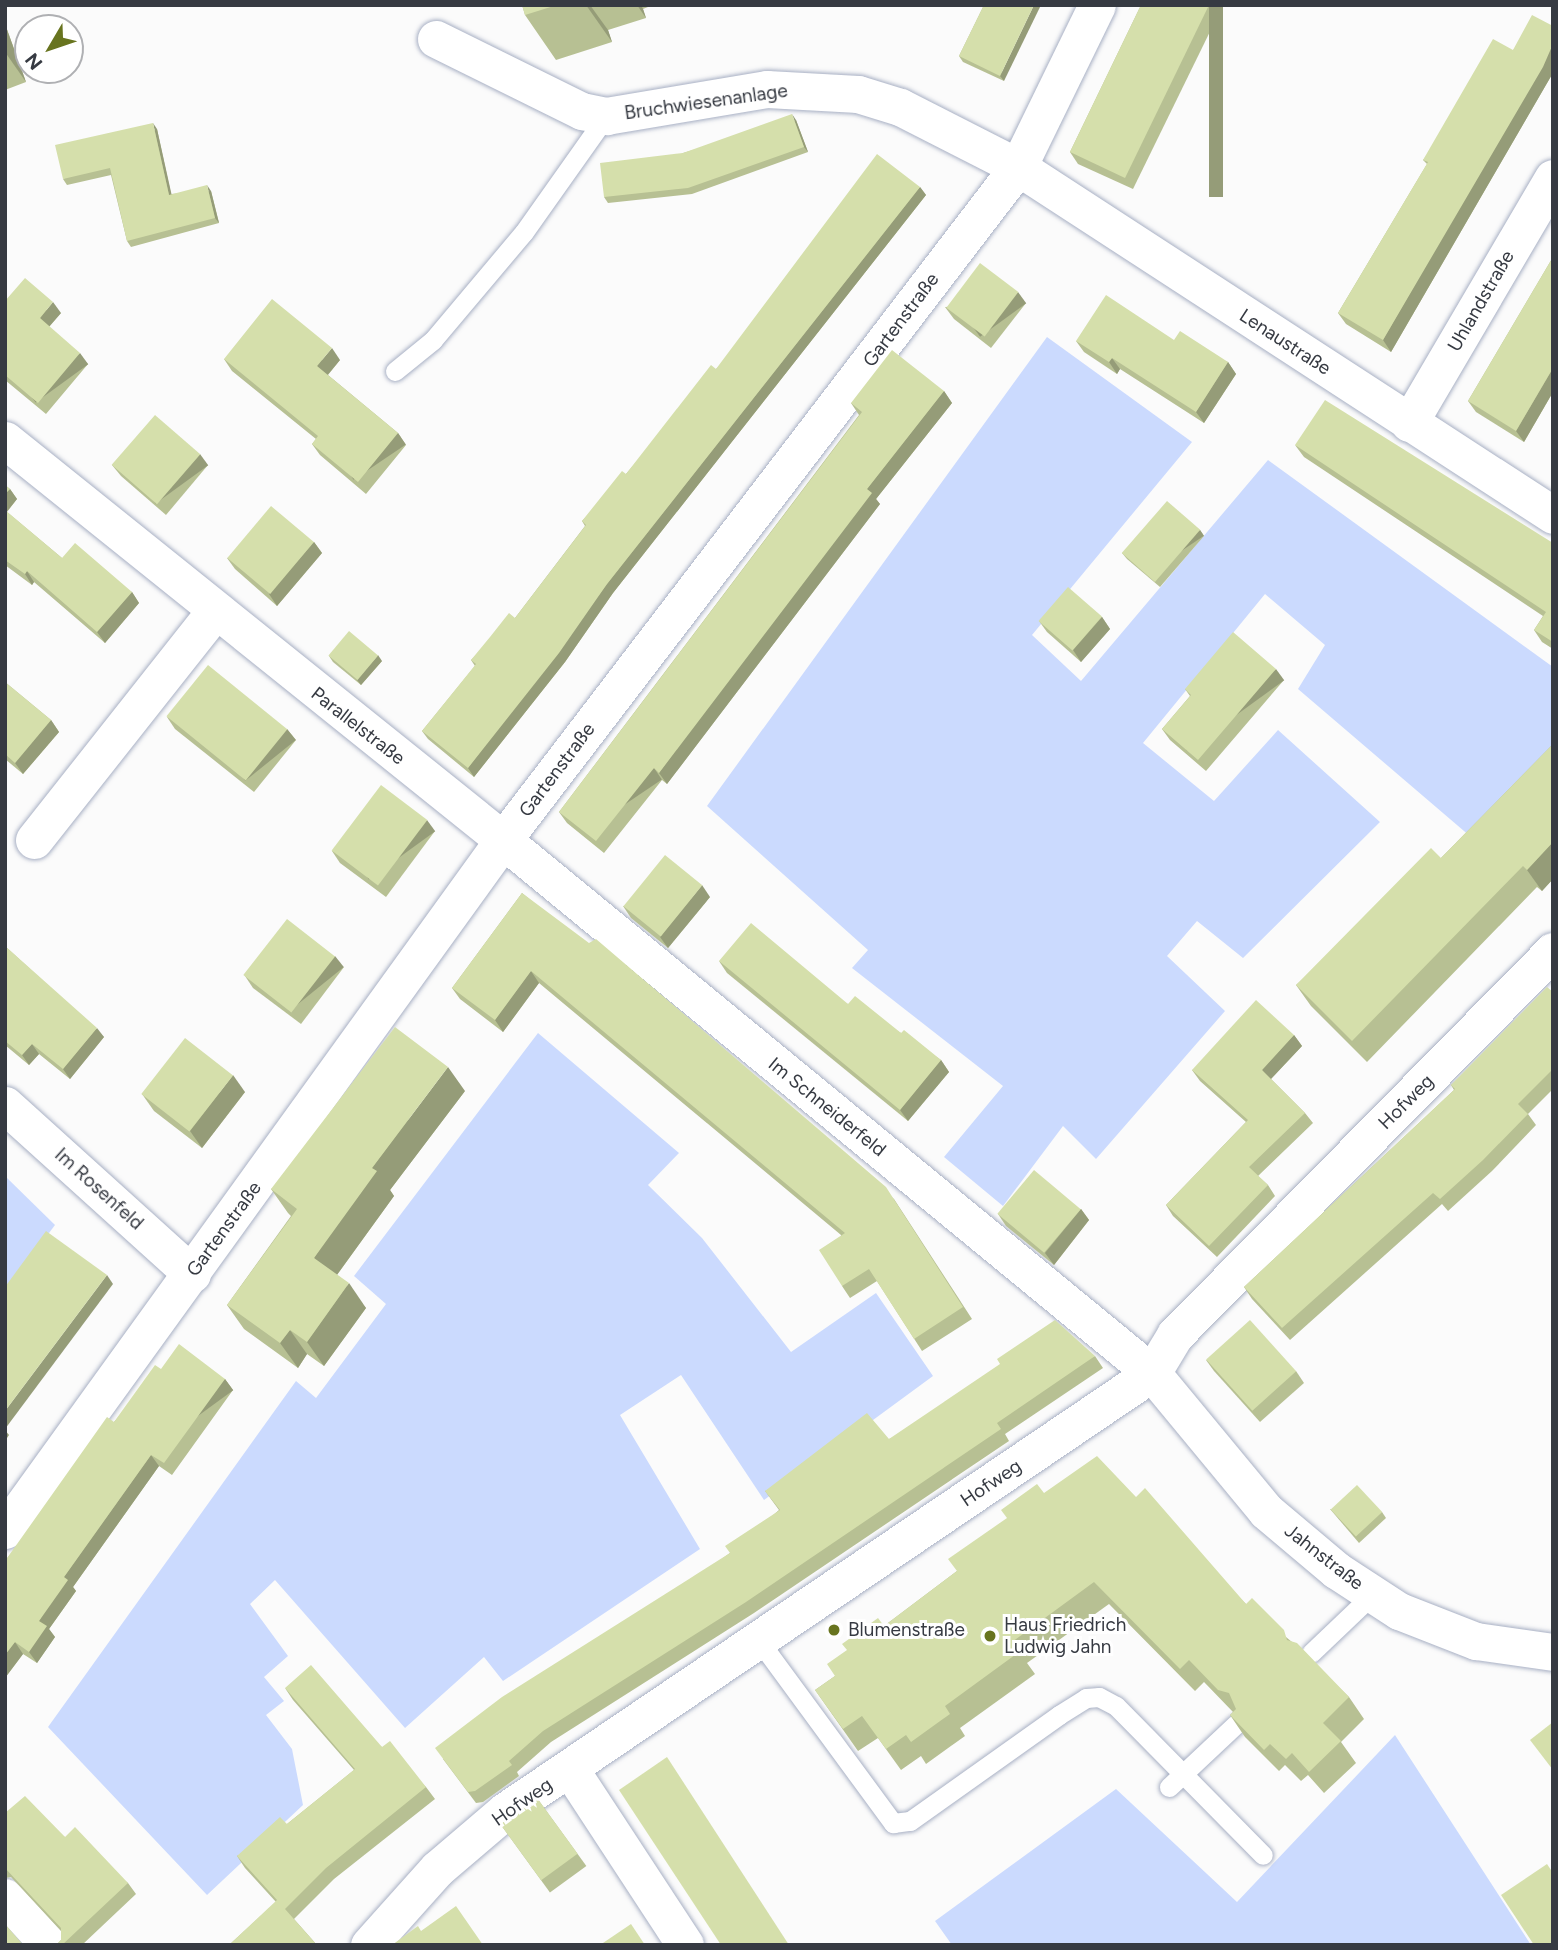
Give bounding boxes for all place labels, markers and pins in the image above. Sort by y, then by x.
place label: Haus Friedrich Ludwig Jahn [1004,1614,1126,1658]
place label: Blumenstraße [848,1619,965,1641]
marker: Blumenstraße [826,1622,842,1638]
marker: Haus Friedrich Ludwig Jahn [982,1628,998,1644]

